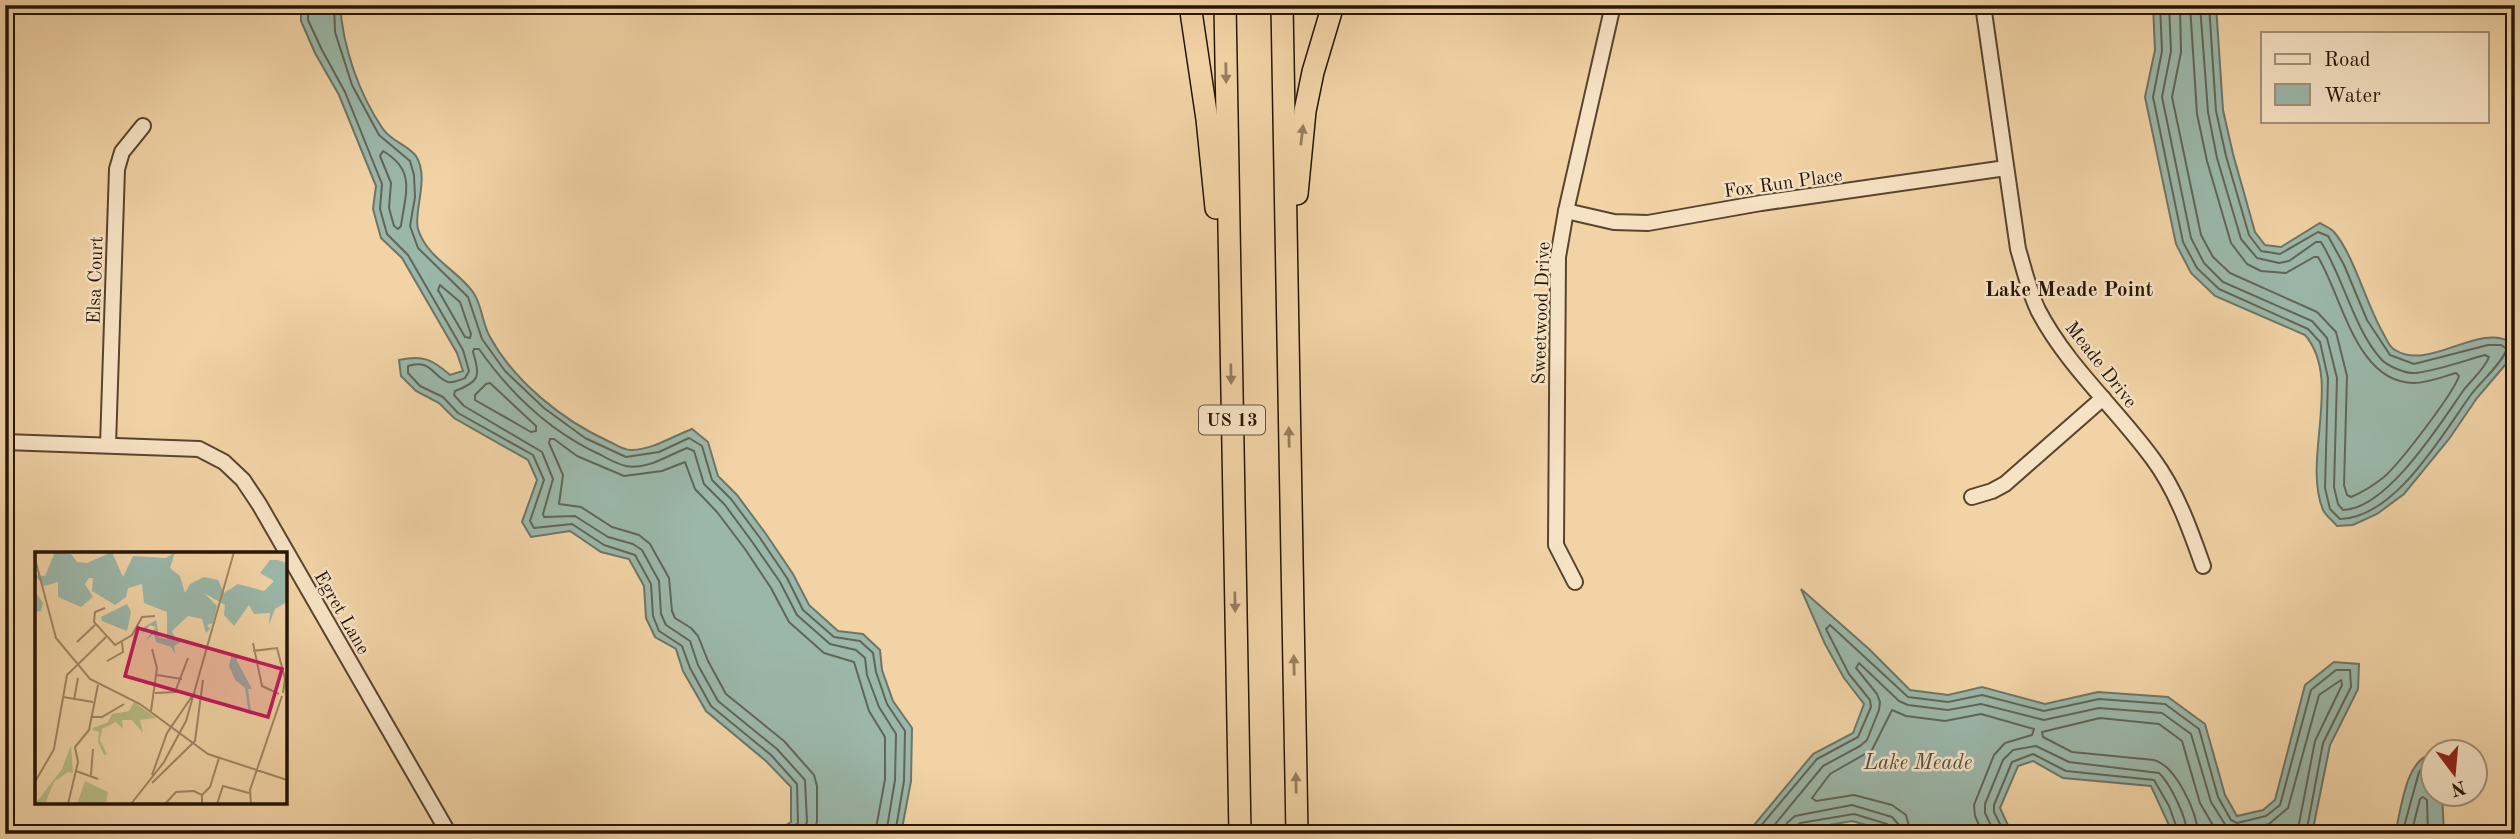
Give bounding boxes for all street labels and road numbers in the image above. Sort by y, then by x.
street label: Fox Run Place [1723,167,1844,202]
street label: Elsa Court [85,236,108,324]
street label: Sweetwood Drive [1531,241,1554,385]
street label: Meade Drive [2061,319,2139,412]
road number: US 13 [1199,406,1265,434]
street label: Egret Lane [309,568,372,658]

